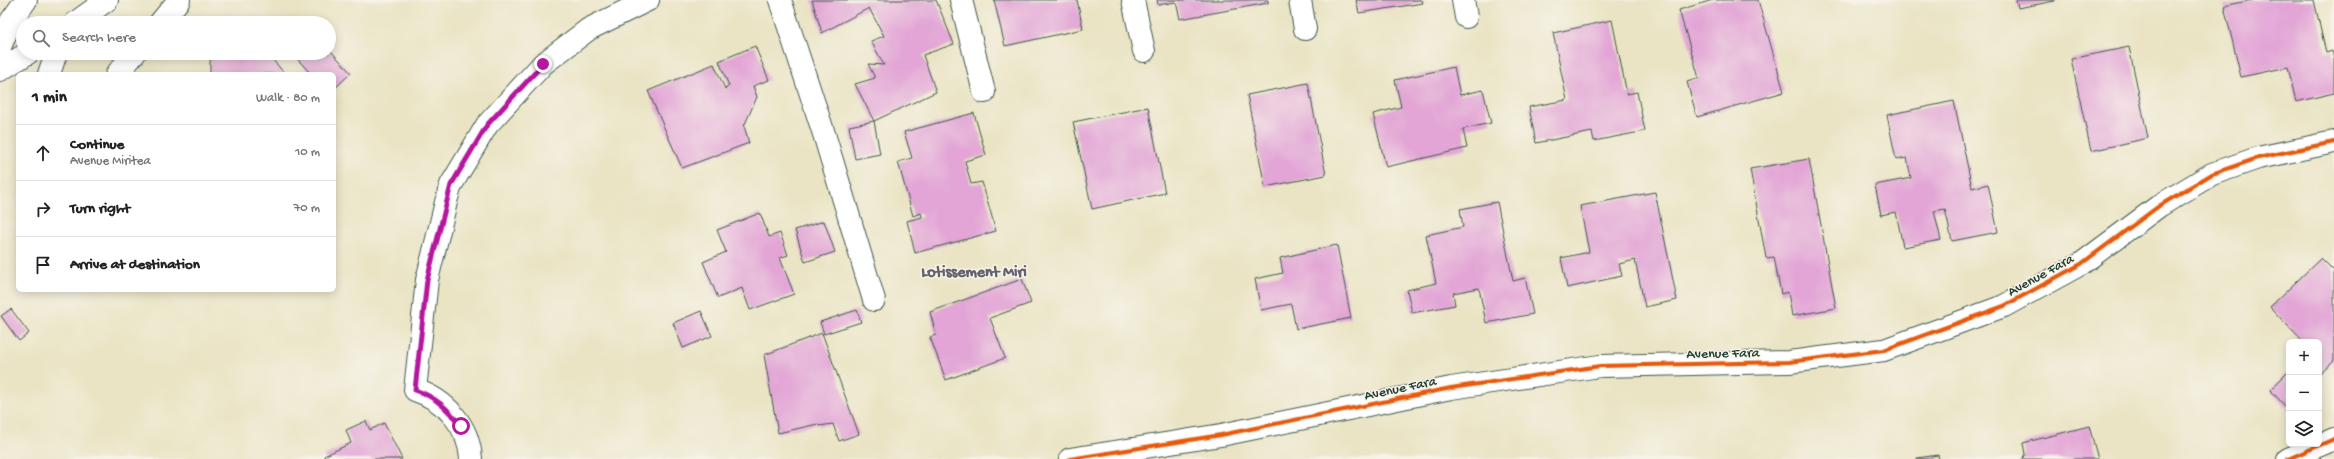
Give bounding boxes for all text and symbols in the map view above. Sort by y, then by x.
search box [16,16,336,60]
icon: search [30,27,52,49]
text: Search here [62,29,136,47]
route end [534,55,552,73]
text: 1 min [32,88,67,108]
text: Walk · 80 m [256,91,320,106]
text: Continue [70,136,124,154]
icon: ahead [32,142,54,164]
text: 10 m [295,145,320,160]
text: Avenue Miritea [70,154,151,169]
icon: right [32,198,54,220]
text: Turn right [70,200,130,218]
text: 70 m [294,201,320,216]
street label: Avenue Fara [2005,250,2078,301]
icon: arrive [32,254,54,276]
text: Arrive at destination [70,256,200,274]
district label: Lotissement Miri [921,264,1027,283]
map controls [2286,339,2322,447]
button: + [2286,339,2322,375]
street label: Avenue Fara [1686,345,1761,364]
street label: Avenue Fara [1363,373,1439,405]
button: − [2286,375,2322,411]
button: layers [2286,411,2322,447]
route start [452,417,470,435]

